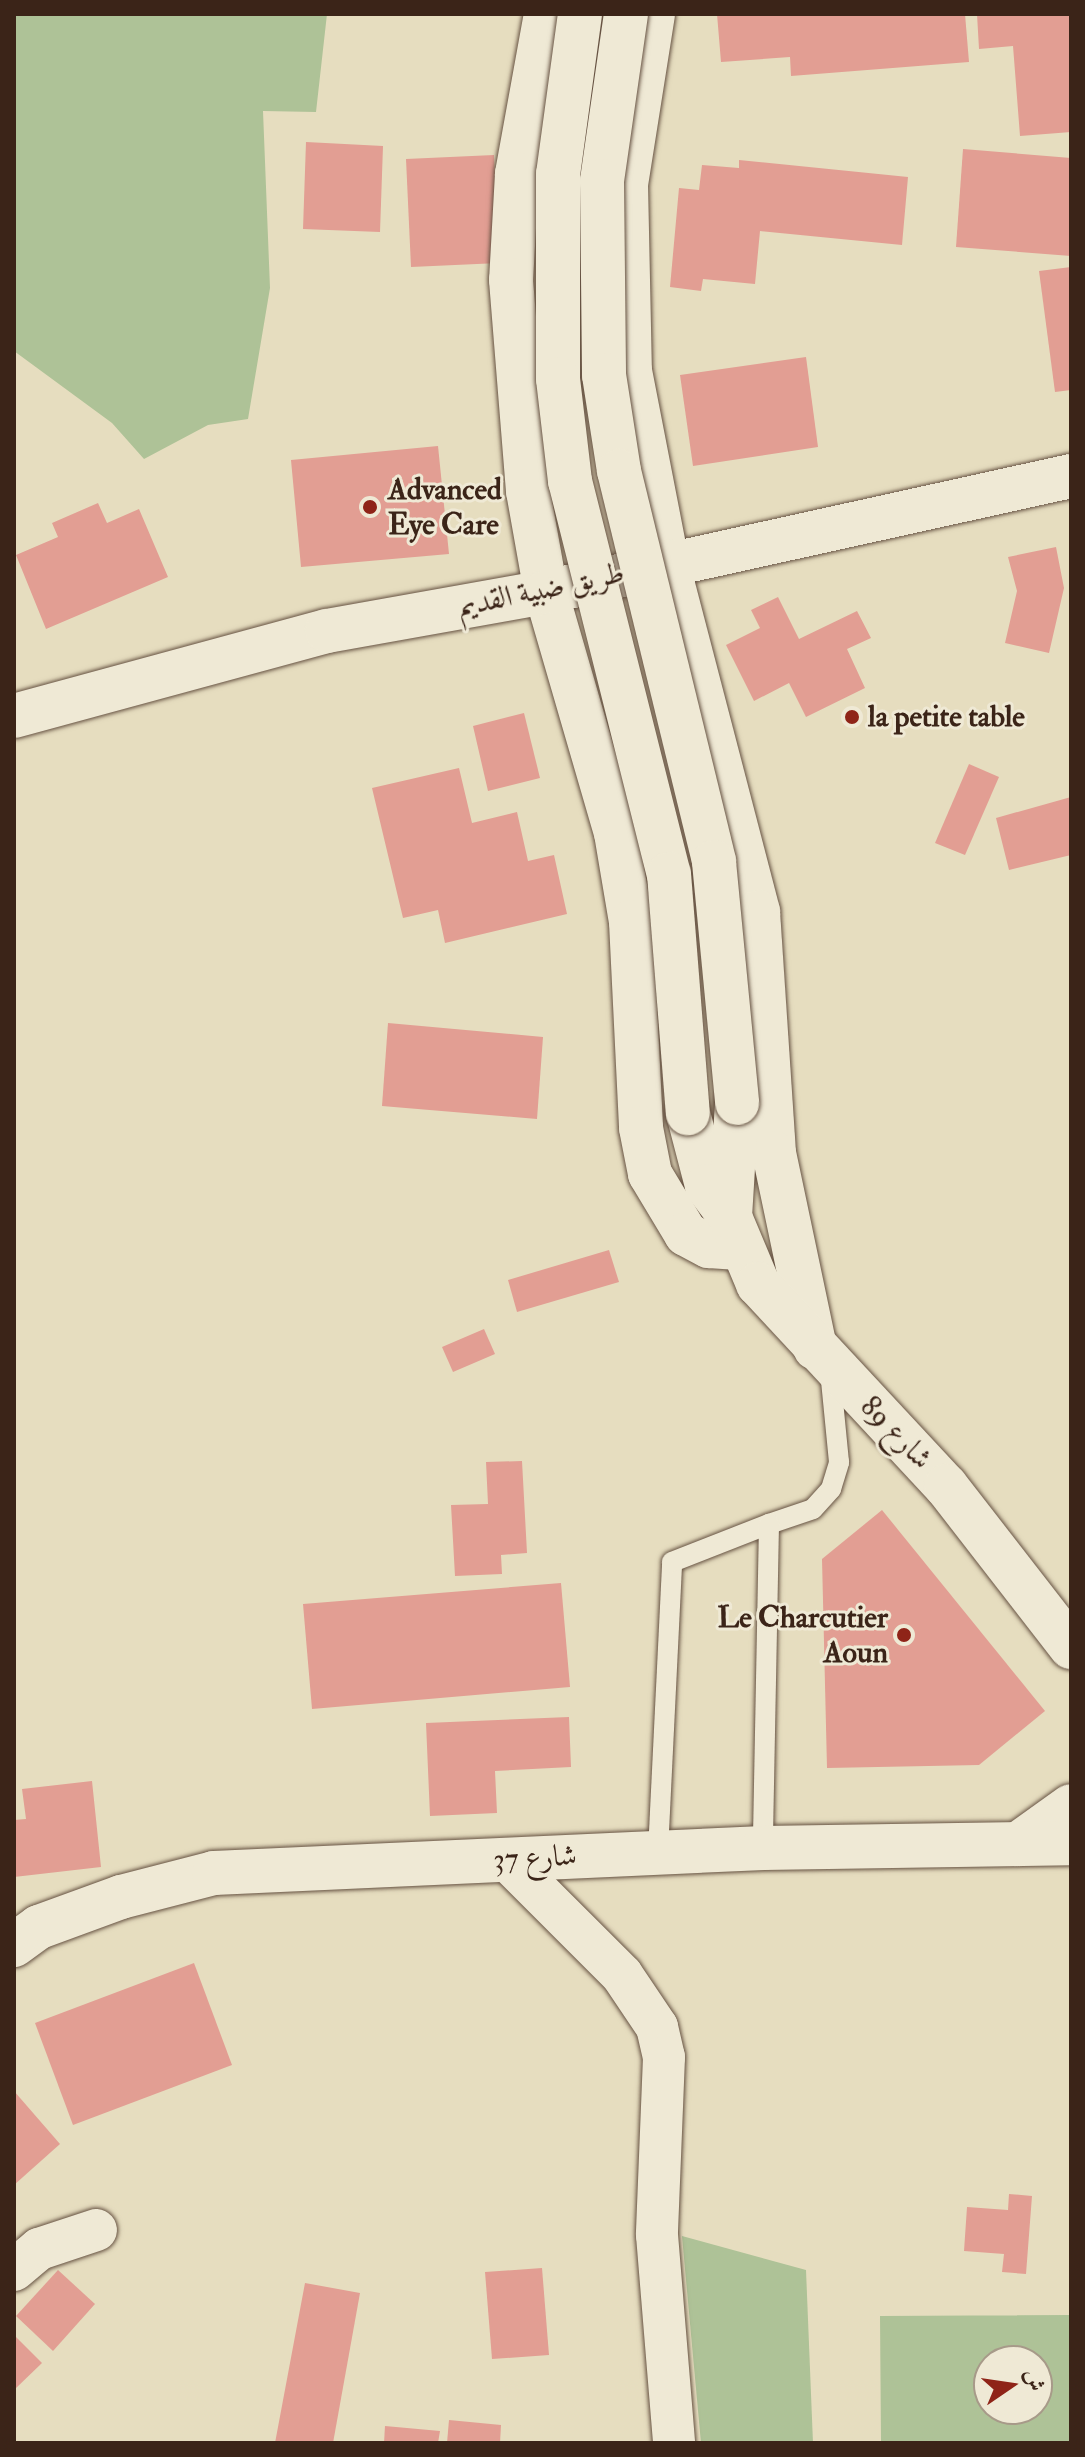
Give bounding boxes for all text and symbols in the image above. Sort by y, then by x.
place label: Advanced Eye Care [388,472,502,542]
marker: Advanced Eye Care [359,496,381,518]
street label: طريق ضبية القديم [454,555,628,625]
place label: la petite table [868,699,1025,735]
marker: la petite table [843,708,861,726]
street label: شارع 89 [853,1389,939,1477]
place label: Le Charcutier Aoun [717,1600,888,1670]
marker: Le Charcutier Aoun [895,1626,913,1644]
street label: شارع 37 [492,1838,578,1878]
north arrow [973,2345,1053,2425]
text: ش [1018,2366,1051,2394]

